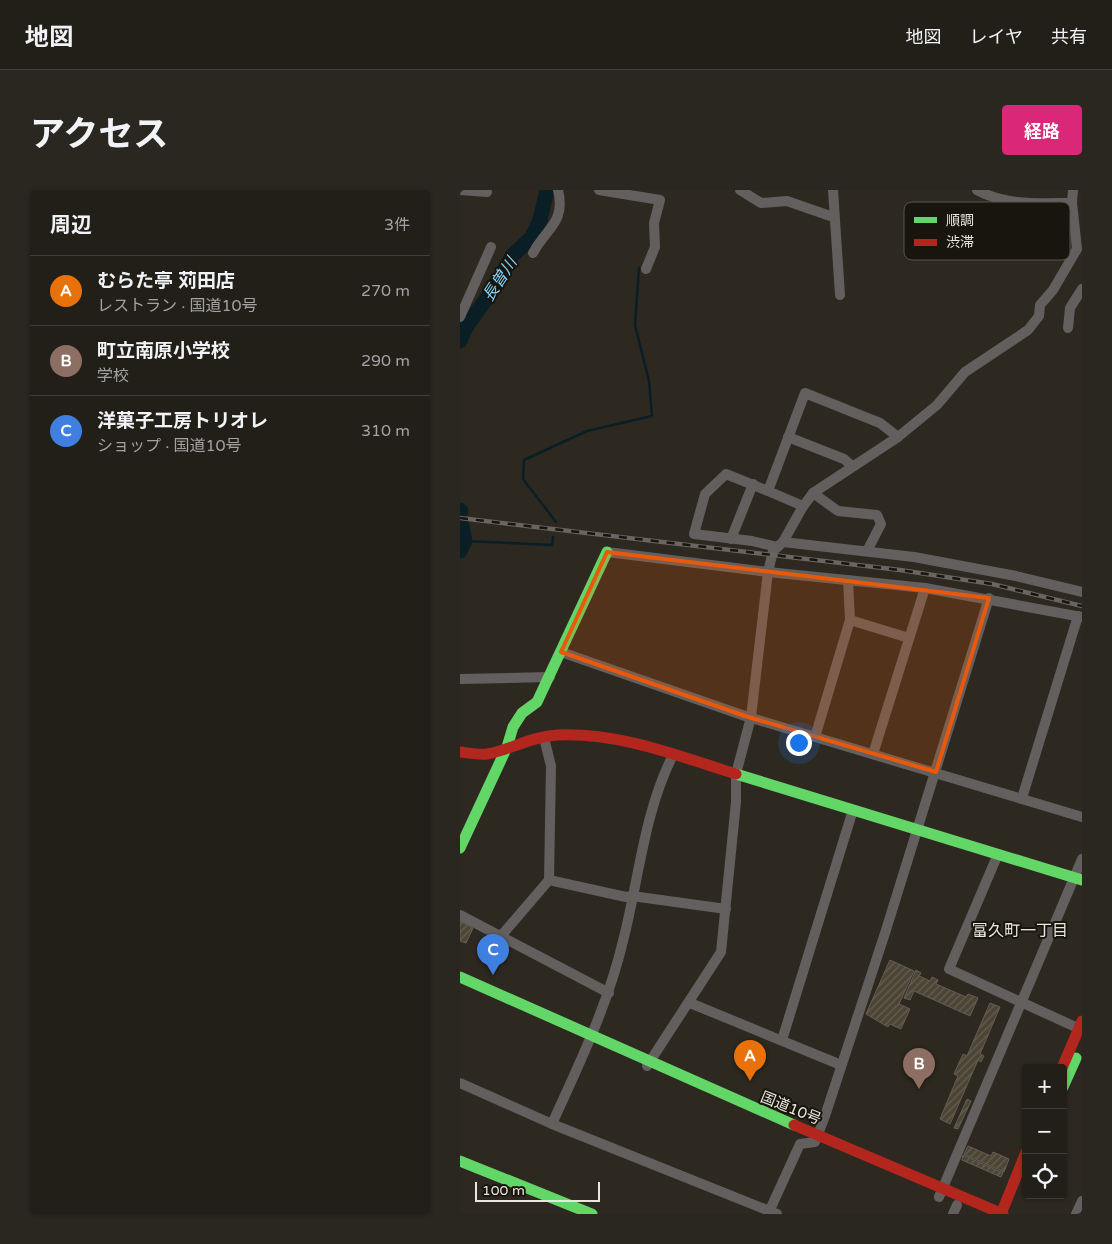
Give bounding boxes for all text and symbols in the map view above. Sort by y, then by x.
text: 地図 [25,23,73,52]
text: 地図 [906,26,942,48]
text: レイヤ [970,26,1023,48]
text: 共有 [1051,26,1087,48]
button: 経路 [1002,105,1082,155]
text: アクセス [30,114,168,156]
legend [904,202,1070,260]
text: 順調 [946,212,974,229]
text: 周辺 [50,213,92,238]
text: 3件 [384,215,410,235]
text: 渋滞 [946,234,974,251]
water label: 長曽川 [478,252,522,305]
text: むらた亭 苅田店 [97,270,235,292]
text: A [60,281,72,301]
text: 270 m [361,281,410,301]
text: レストラン · 国道10号 [97,296,258,316]
text: 町立南原小学校 [97,340,230,362]
text: B [60,351,72,371]
text: 290 m [361,351,410,371]
text: 学校 [97,366,129,386]
text: 洋菓子工房トリオレ [97,410,268,432]
text: C [60,421,72,441]
text: 310 m [361,421,410,441]
text: ショップ · 国道10号 [97,436,242,456]
your location [786,730,812,756]
district label: 富久町一丁目 [972,921,1068,941]
pin: C [477,934,509,975]
pin: A [734,1040,766,1081]
pin: B [903,1048,935,1089]
map controls [1022,1064,1067,1199]
button: + [1022,1064,1067,1109]
street label: 国道10号 [758,1088,824,1128]
button: − [1022,1109,1067,1154]
button: locate [1022,1154,1067,1199]
scale bar [475,1179,600,1202]
text: 100 m [482,1182,525,1199]

